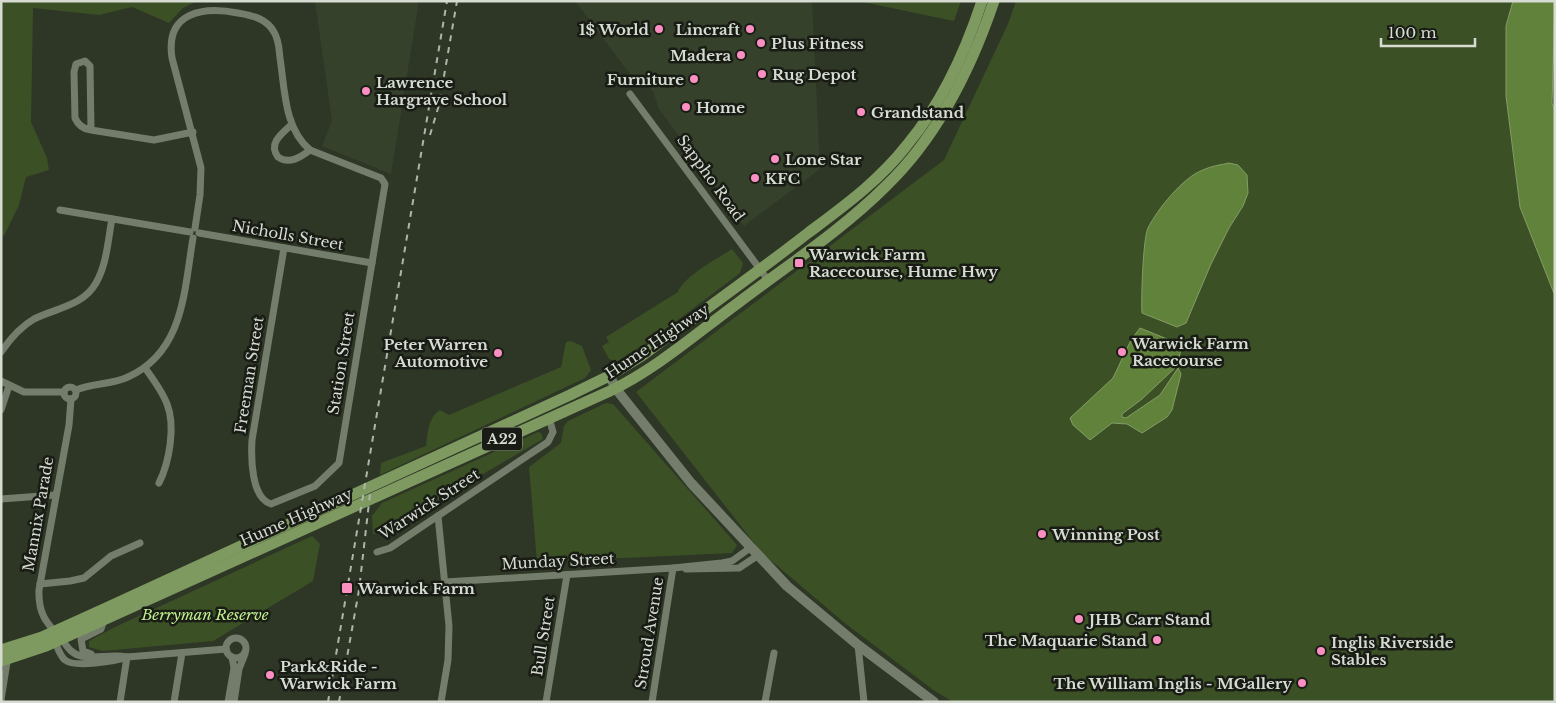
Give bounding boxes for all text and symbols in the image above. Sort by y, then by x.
scale bar [1381,15,1475,47]
place label: 1$ World [579,20,650,39]
place label: Lincraft [675,20,740,39]
marker: 1$ World [653,23,665,35]
marker: Lincraft [744,23,756,35]
text: 100 m [1388,23,1437,42]
place label: Plus Fitness [771,34,864,53]
marker: Plus Fitness [755,37,767,49]
place label: Madera [670,46,731,65]
marker: Madera [735,49,747,61]
place label: Rug Depot [772,65,857,84]
marker: Rug Depot [756,68,768,80]
place label: Furniture [607,70,684,89]
place label: Lawrence Hargrave School [376,73,508,109]
marker: Furniture [688,73,700,85]
marker: Lawrence Hargrave School [360,85,372,97]
place label: Home [696,98,745,117]
marker: Home [680,101,692,113]
place label: Grandstand [871,103,965,122]
marker: Grandstand [855,106,867,118]
street label: Sappho Road [673,131,749,225]
place label: Lone Star [785,150,862,169]
marker: Lone Star [769,153,781,165]
place label: KFC [765,169,800,188]
marker: KFC [749,172,761,184]
street label: Nicholls Street [231,216,345,254]
place label: Warwick Farm Racecourse, Hume Hwy [808,245,998,281]
marker: Warwick Farm Racecourse, Hume Hwy [793,257,805,269]
street label: Hume Highway [602,299,713,383]
street label: Station Street [323,310,359,416]
street label: Freeman Street [230,315,268,435]
place label: Warwick Farm Racecourse [1131,334,1249,370]
place label: Peter Warren Automotive [384,335,488,371]
marker: Warwick Farm Racecourse [1116,346,1128,358]
marker: Peter Warren Automotive [492,347,504,359]
road number: A22 [482,428,522,450]
street label: Mannix Parade [19,455,57,573]
street label: Warwick Street [374,464,483,544]
street label: Hume Highway [237,484,355,550]
place label: Winning Post [1051,525,1160,544]
marker: Winning Post [1036,528,1048,540]
street label: Munday Street [501,549,615,573]
street label: Stroud Avenue [631,576,667,690]
place label: Warwick Farm [357,579,475,598]
marker: Warwick Farm [340,581,354,595]
street label: Bull Street [527,594,559,677]
park label: Berryman Reserve [140,605,269,624]
place label: JHB Carr Stand [1086,610,1211,629]
marker: JHB Carr Stand [1073,613,1085,625]
place label: The Maquarie Stand [985,631,1148,650]
place label: Inglis Riverside Stables [1331,633,1454,669]
marker: The Maquarie Stand [1151,634,1163,646]
marker: Inglis Riverside Stables [1315,645,1327,657]
place label: Park&Ride - Warwick Farm [279,657,397,693]
marker: Park&Ride - Warwick Farm [264,669,276,681]
place label: The William Inglis - MGallery [1053,674,1292,693]
marker: The William Inglis - MGallery [1296,677,1308,689]

